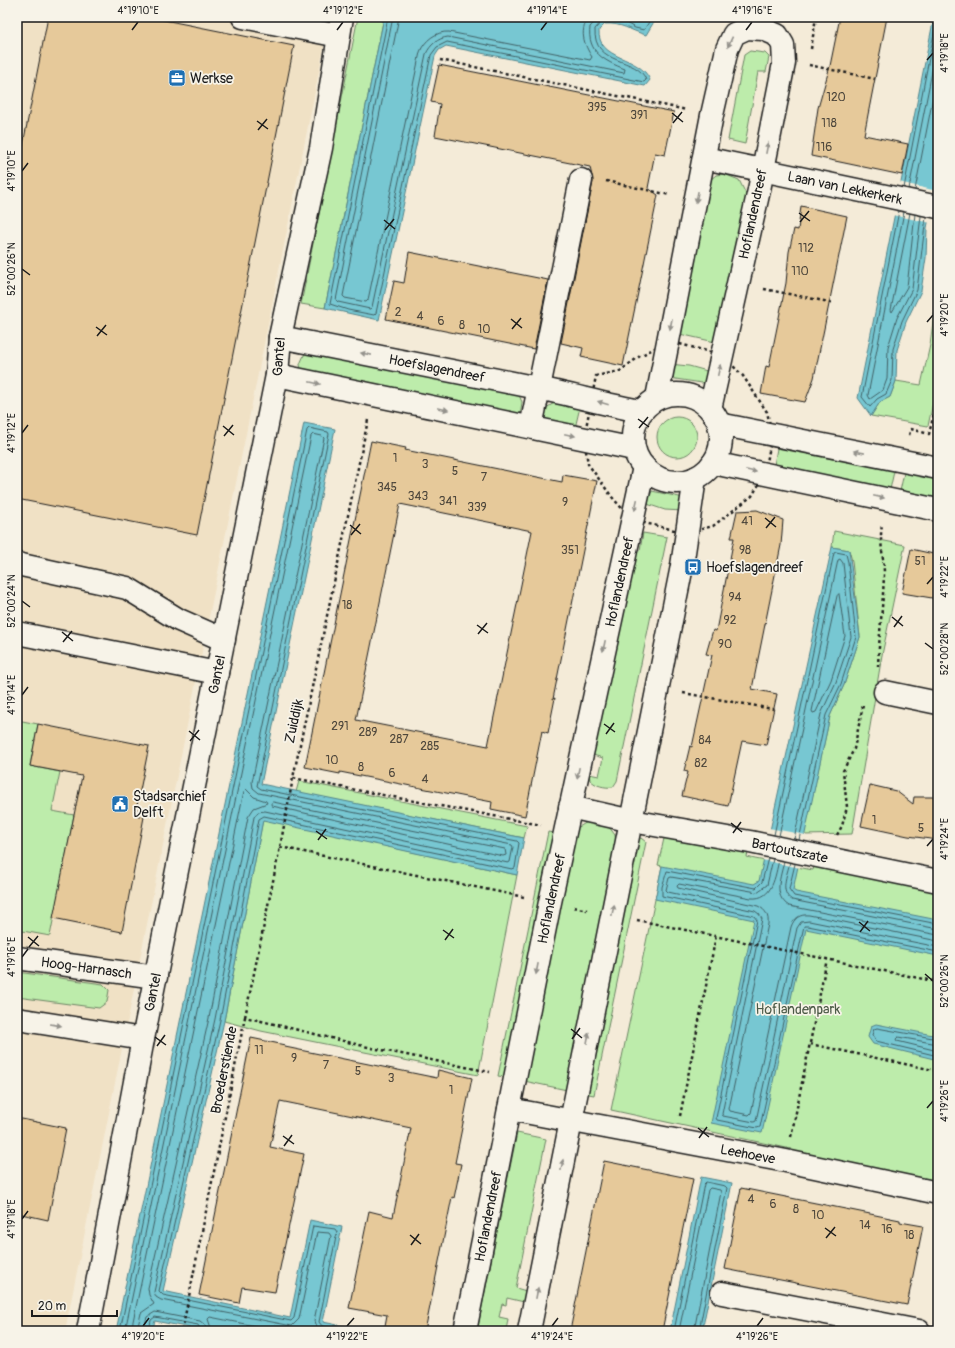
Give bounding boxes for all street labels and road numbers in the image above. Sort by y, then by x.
street label: Hoflandendreef [735,167,771,261]
street label: Laan van Lekkerkerk [786,167,904,208]
street label: Gantel [268,336,288,377]
street label: Hoefslagendreef [387,350,487,386]
street label: Hoflandendreef [601,535,637,629]
street label: Gantel [204,654,229,695]
street label: Zuiddijk [281,697,307,745]
street label: Bartoutszate [750,834,830,866]
street label: Hoflandendreef [533,851,569,945]
street label: Hoog-Harnasch [40,953,133,982]
street label: Gantel [140,971,165,1013]
street label: Broederstiende [207,1025,241,1115]
street label: Leehoeve [719,1140,777,1167]
street label: Hoflandendreef [470,1169,505,1263]

